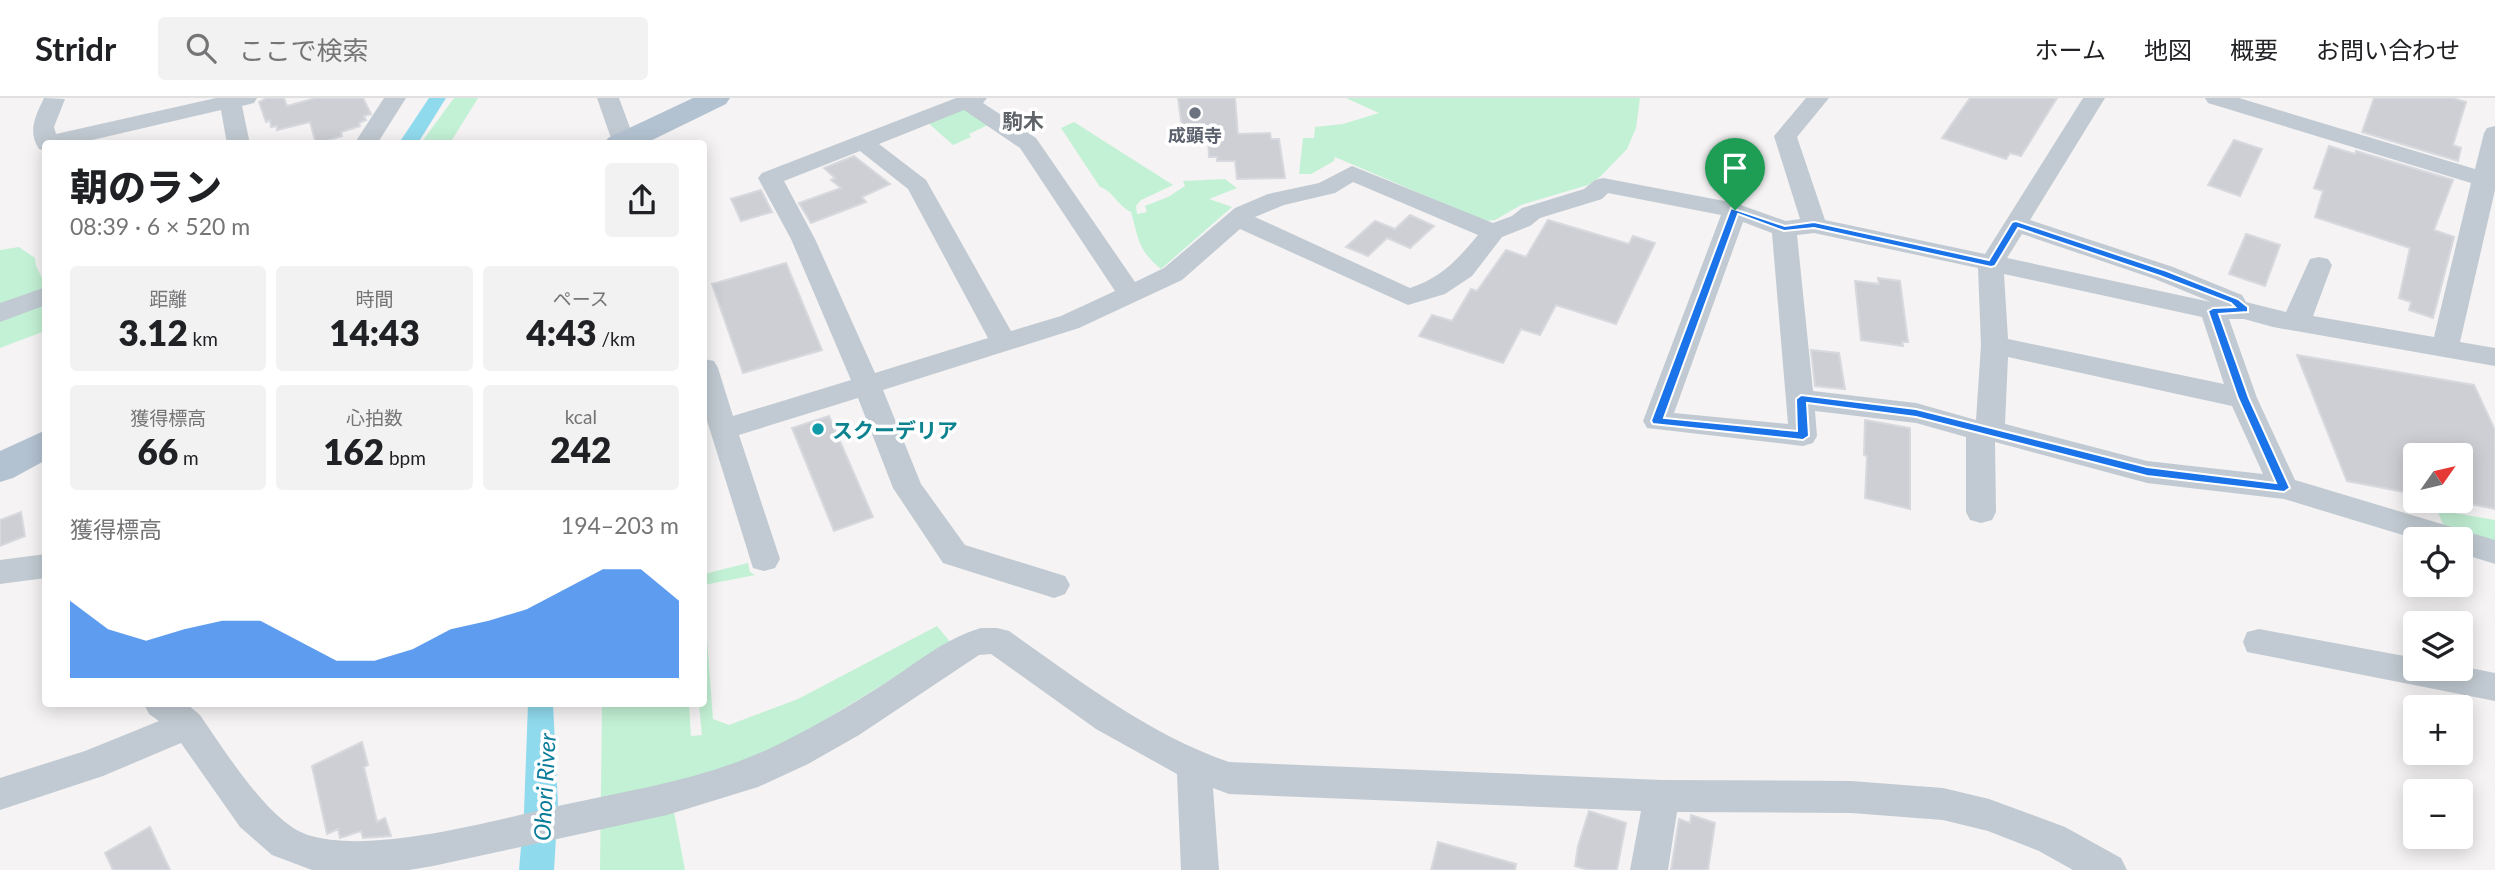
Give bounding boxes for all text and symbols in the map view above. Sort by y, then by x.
search box [158,17,648,80]
text: Stridr [35,28,116,68]
icon: search [182,29,220,67]
text: ここで検索 [238,34,368,66]
text: ホーム [2035,35,2106,64]
text: 地図 [2144,35,2192,64]
text: 概要 [2230,35,2278,64]
text: お問い合わせ [2316,35,2460,64]
marker: 成顕寺 [1187,105,1203,121]
district label: 駒木 [1002,108,1044,133]
place label: 成顕寺 [1168,124,1222,146]
pin [1705,138,1765,210]
icon: arrive [1716,149,1754,187]
text: 朝のラン [70,163,222,209]
button: share [605,163,679,237]
text: 08:39 · 6 × 520 m [70,212,250,240]
text: 距離 [149,287,187,310]
text: 時間 [355,287,394,310]
text: ペース [553,287,609,310]
text: 3.12 [118,311,188,353]
text: 14:43 [329,311,420,353]
text: 4:43 [526,311,597,353]
text: km [188,327,218,350]
text: /km [597,327,635,350]
text: kcal [565,405,597,428]
text: 獲得標高 [130,406,206,429]
text: 心拍数 [346,406,403,429]
place label: スクーデリア [832,417,958,442]
marker: スクーデリア [810,421,826,437]
text: 242 [550,428,611,470]
text: 66 [138,430,178,472]
text: 162 [323,430,384,472]
north arrow [2403,443,2473,513]
map controls [2403,443,2473,849]
text: m [178,446,199,469]
text: bpm [384,446,426,469]
text: 194–203 m [561,511,679,539]
text: 獲得標高 [70,515,162,543]
button: locate [2403,527,2473,597]
button: layers [2403,611,2473,681]
button: + [2403,695,2473,765]
water label: Ohori River [527,731,561,842]
button: − [2403,779,2473,849]

